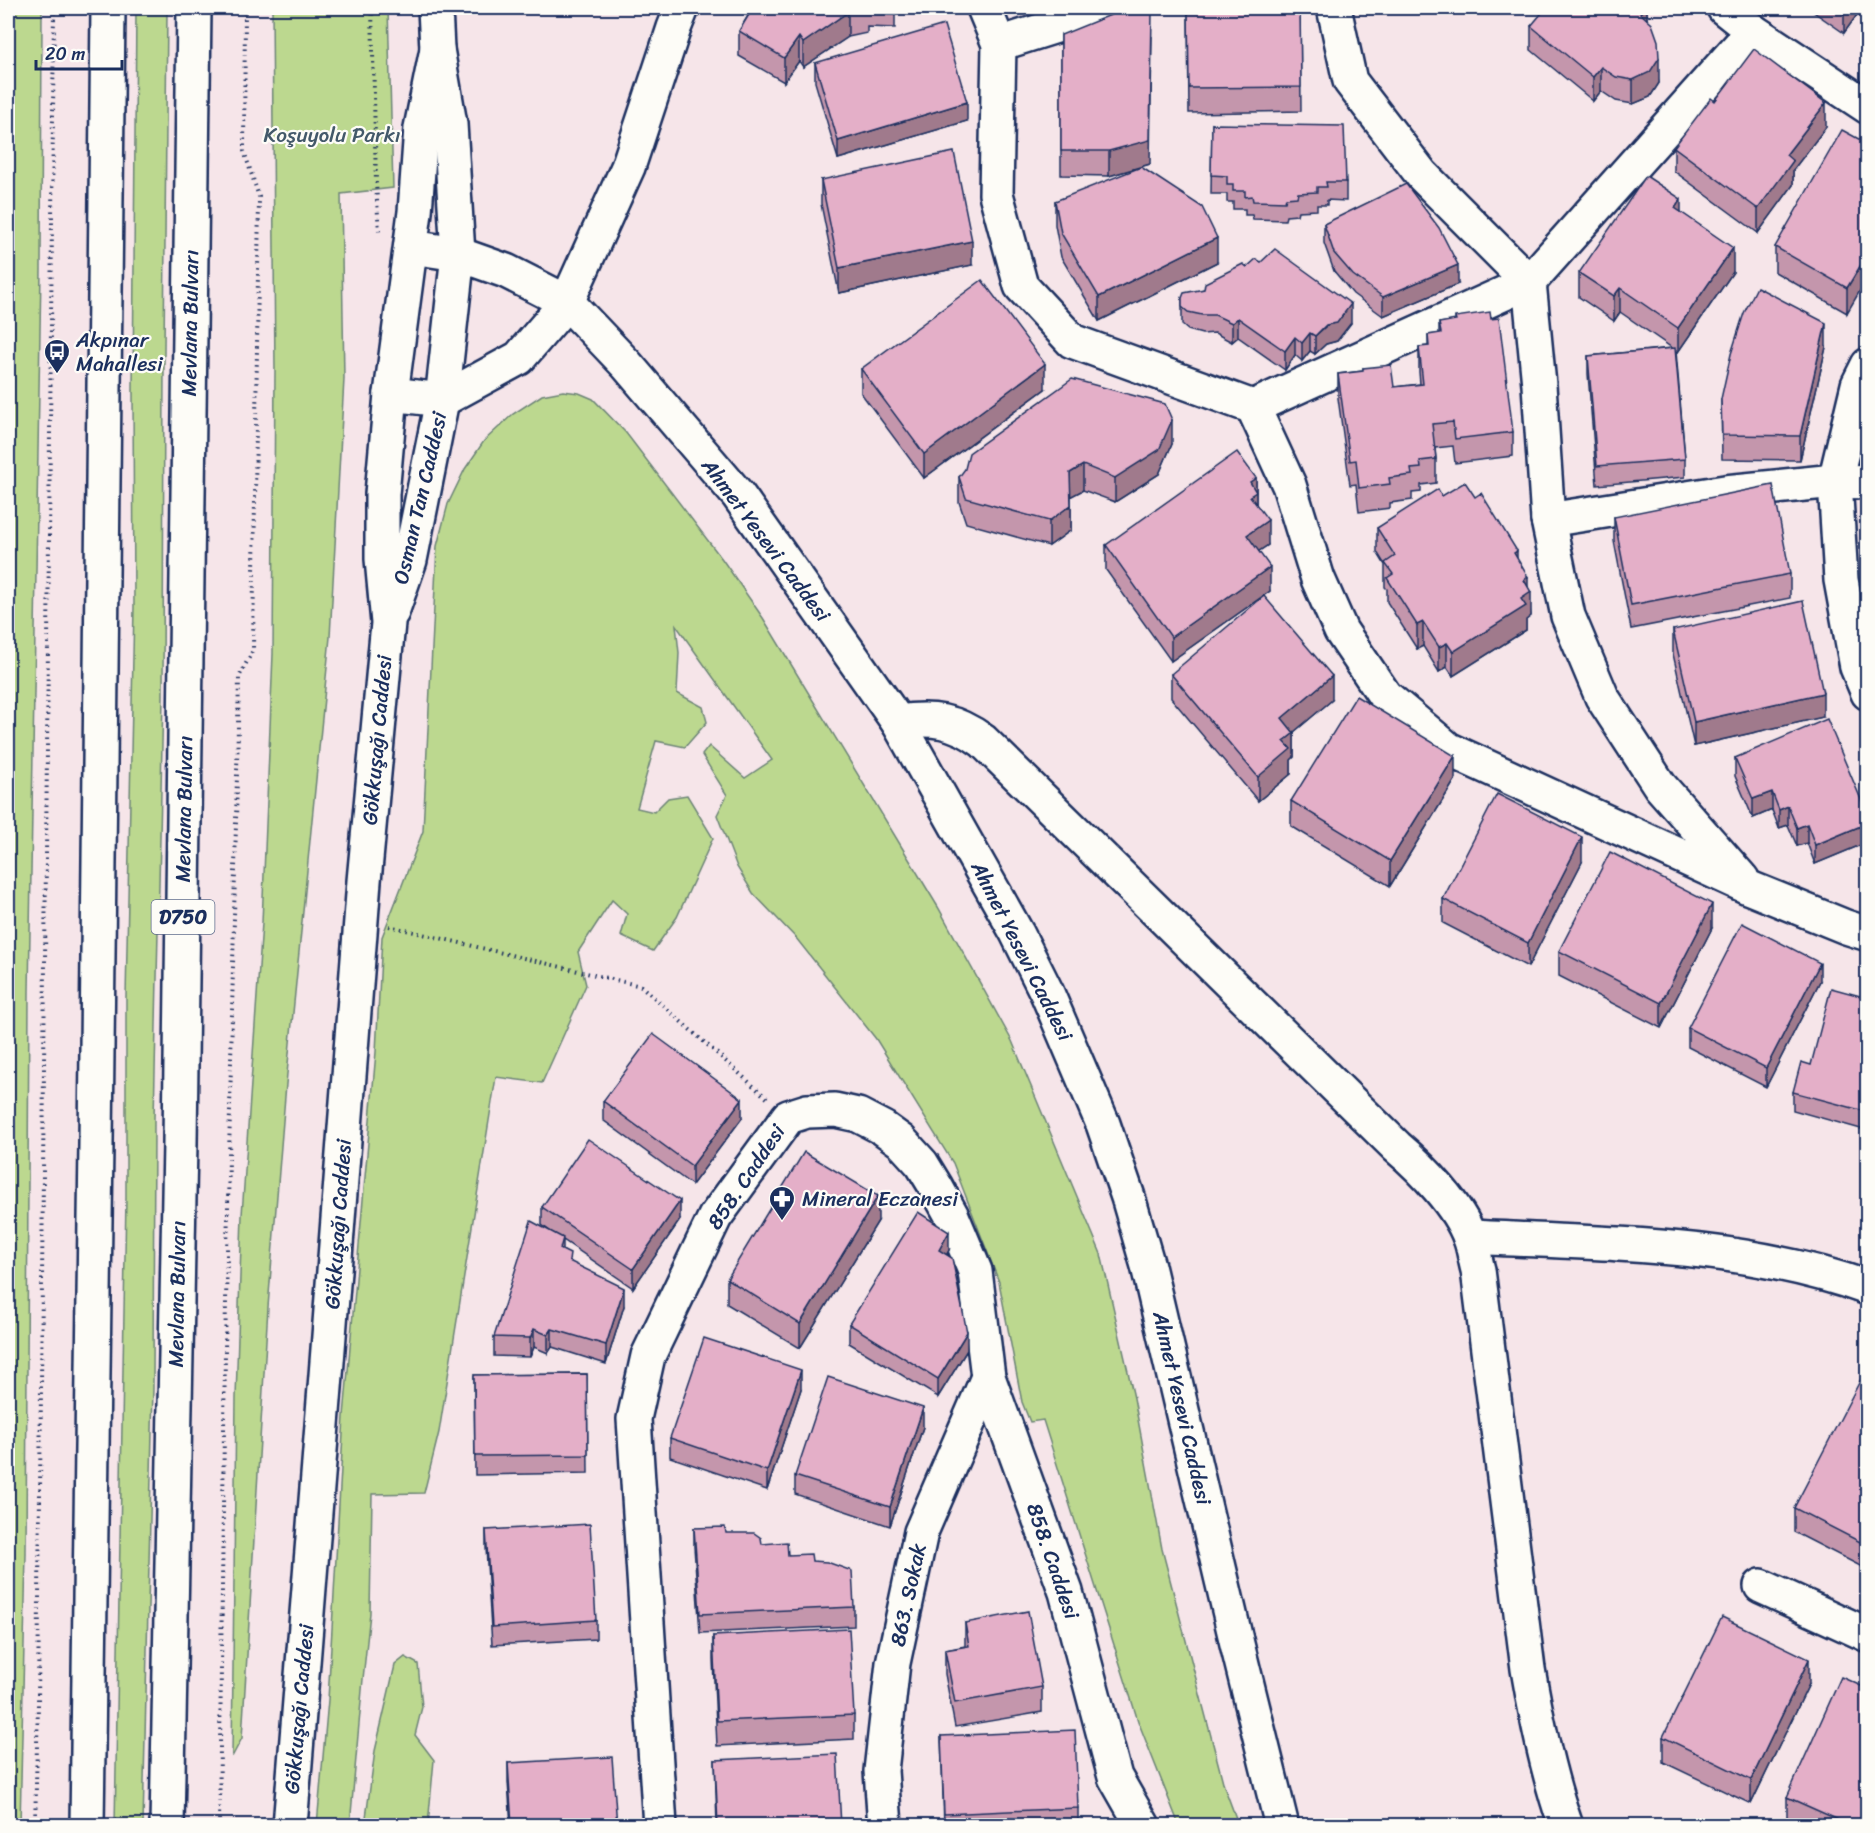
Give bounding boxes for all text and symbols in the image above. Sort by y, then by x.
scale bar [36,33,122,71]
text: 20 m [45,38,85,70]
park label: Koşuyolu Parkı [263,116,401,154]
street label: Mevlana Bulvarı [170,249,210,397]
place label: Akpınar Mahallesi [75,321,164,383]
bus stop icon: Akpınar Mahallesi [42,337,72,375]
street label: Osman Tan Caddesi [382,407,459,588]
street label: Ahmet Yesevi Caddesi [691,449,841,631]
street label: Gökkuşağı Caddesi [351,652,403,827]
street label: Mevlana Bulvarı [164,735,204,883]
street label: Ahmet Yesevi Caddesi [960,853,1084,1049]
road number: D750 [152,900,214,934]
street label: 858. Caddesi [696,1115,796,1238]
street label: Gökkuşağı Caddesi [313,1137,363,1310]
place label: Mineral Eczanesi [802,1180,959,1218]
pharmacy icon: Mineral Eczanesi [767,1184,797,1222]
street label: Mevlana Bulvarı [157,1220,197,1368]
street label: Ahmet Yesevi Caddesi [1141,1306,1223,1510]
street label: 858. Caddesi [1015,1498,1091,1625]
street label: 863. Sokak [879,1540,937,1650]
street label: Gökkuşağı Caddesi [273,1621,325,1796]

